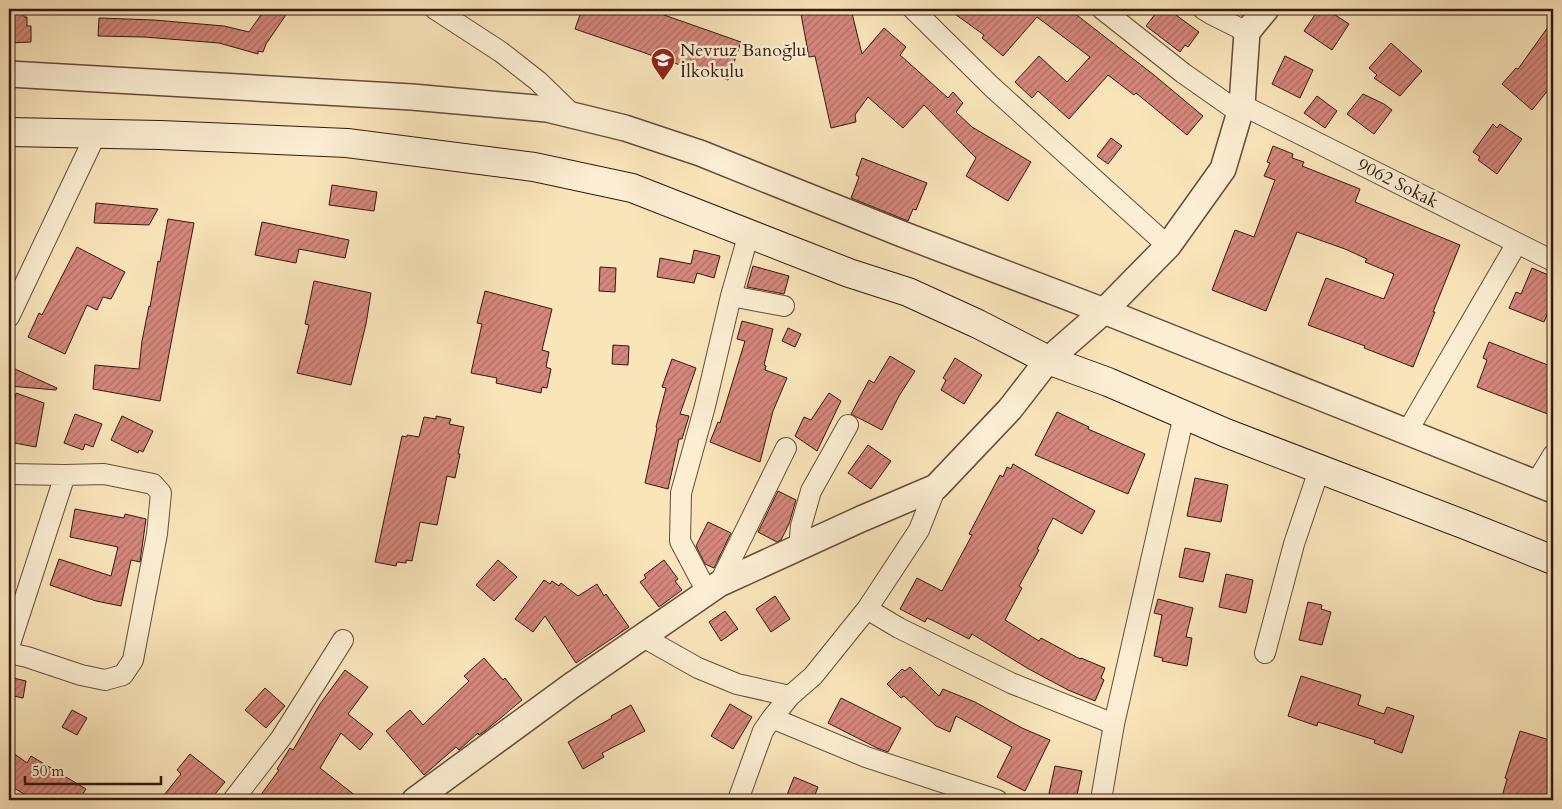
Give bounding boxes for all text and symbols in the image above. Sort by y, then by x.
place label: Nevruz Banoğlu İlkokulu [680,38,807,84]
school or university icon: Nevruz Banoğlu İlkokulu [650,47,676,81]
street label: 9062 Sokak [1353,152,1443,215]
scale bar [25,754,161,786]
text: 50 m [32,761,64,781]

